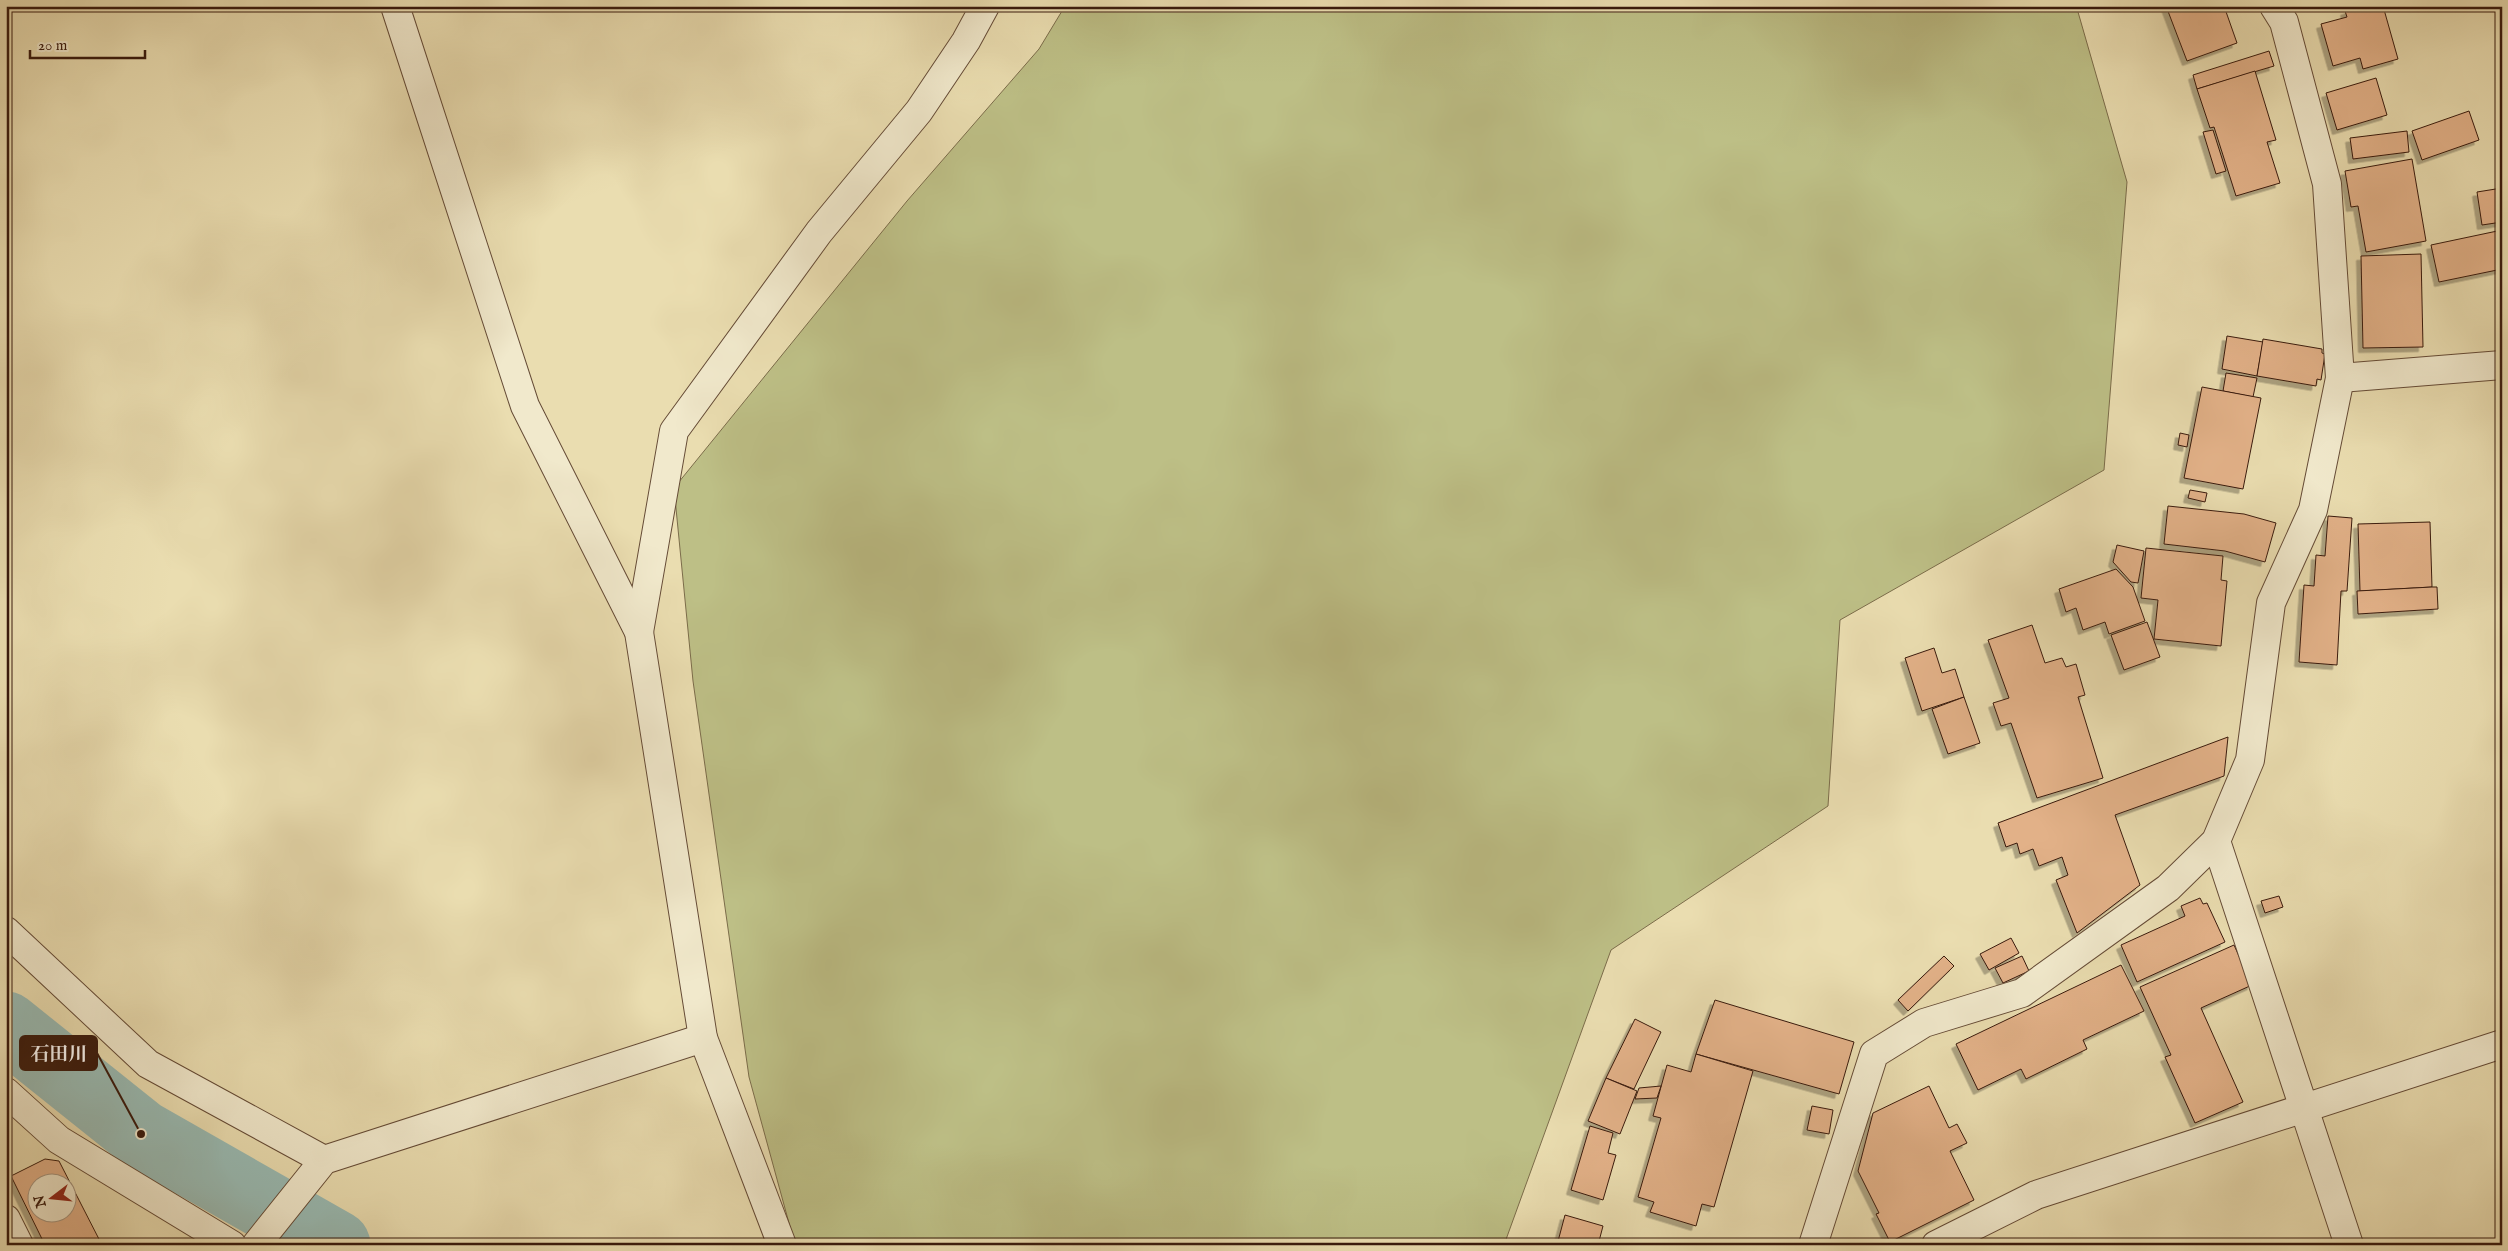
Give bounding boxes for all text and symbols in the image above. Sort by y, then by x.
scale bar [30,28,145,60]
text: 20 m [38,36,68,55]
callout: 石田川 [20,1036,97,1070]
text: 石田川 [30,1043,88,1067]
north arrow [28,1174,78,1224]
text: N [30,1193,51,1211]

